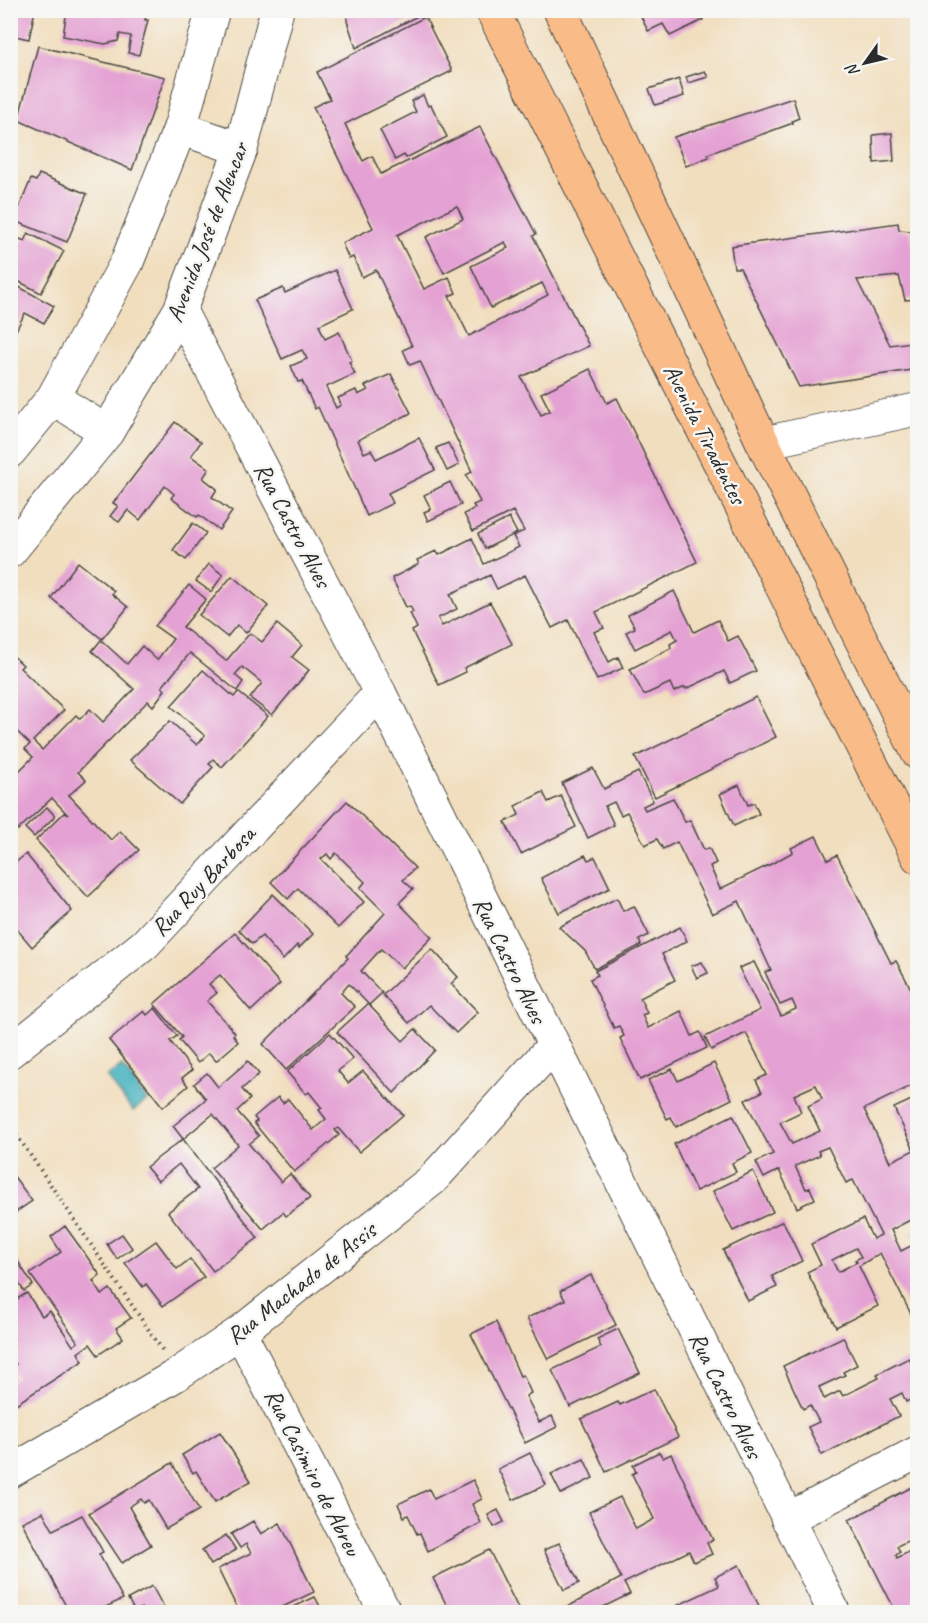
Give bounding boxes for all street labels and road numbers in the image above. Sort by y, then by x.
street label: Avenida José de Alencar [159,136,256,326]
street label: Avenida Tiradentes [657,359,754,511]
street label: Rua Castro Alves [248,457,339,594]
street label: Rua Ruy Barbosa [144,818,263,942]
street label: Rua Castro Alves [466,892,554,1030]
street label: Rua Machado de Assis [220,1214,384,1351]
street label: Rua Castro Alves [682,1327,770,1465]
street label: Rua Casimiro de Abreu [258,1383,369,1562]

